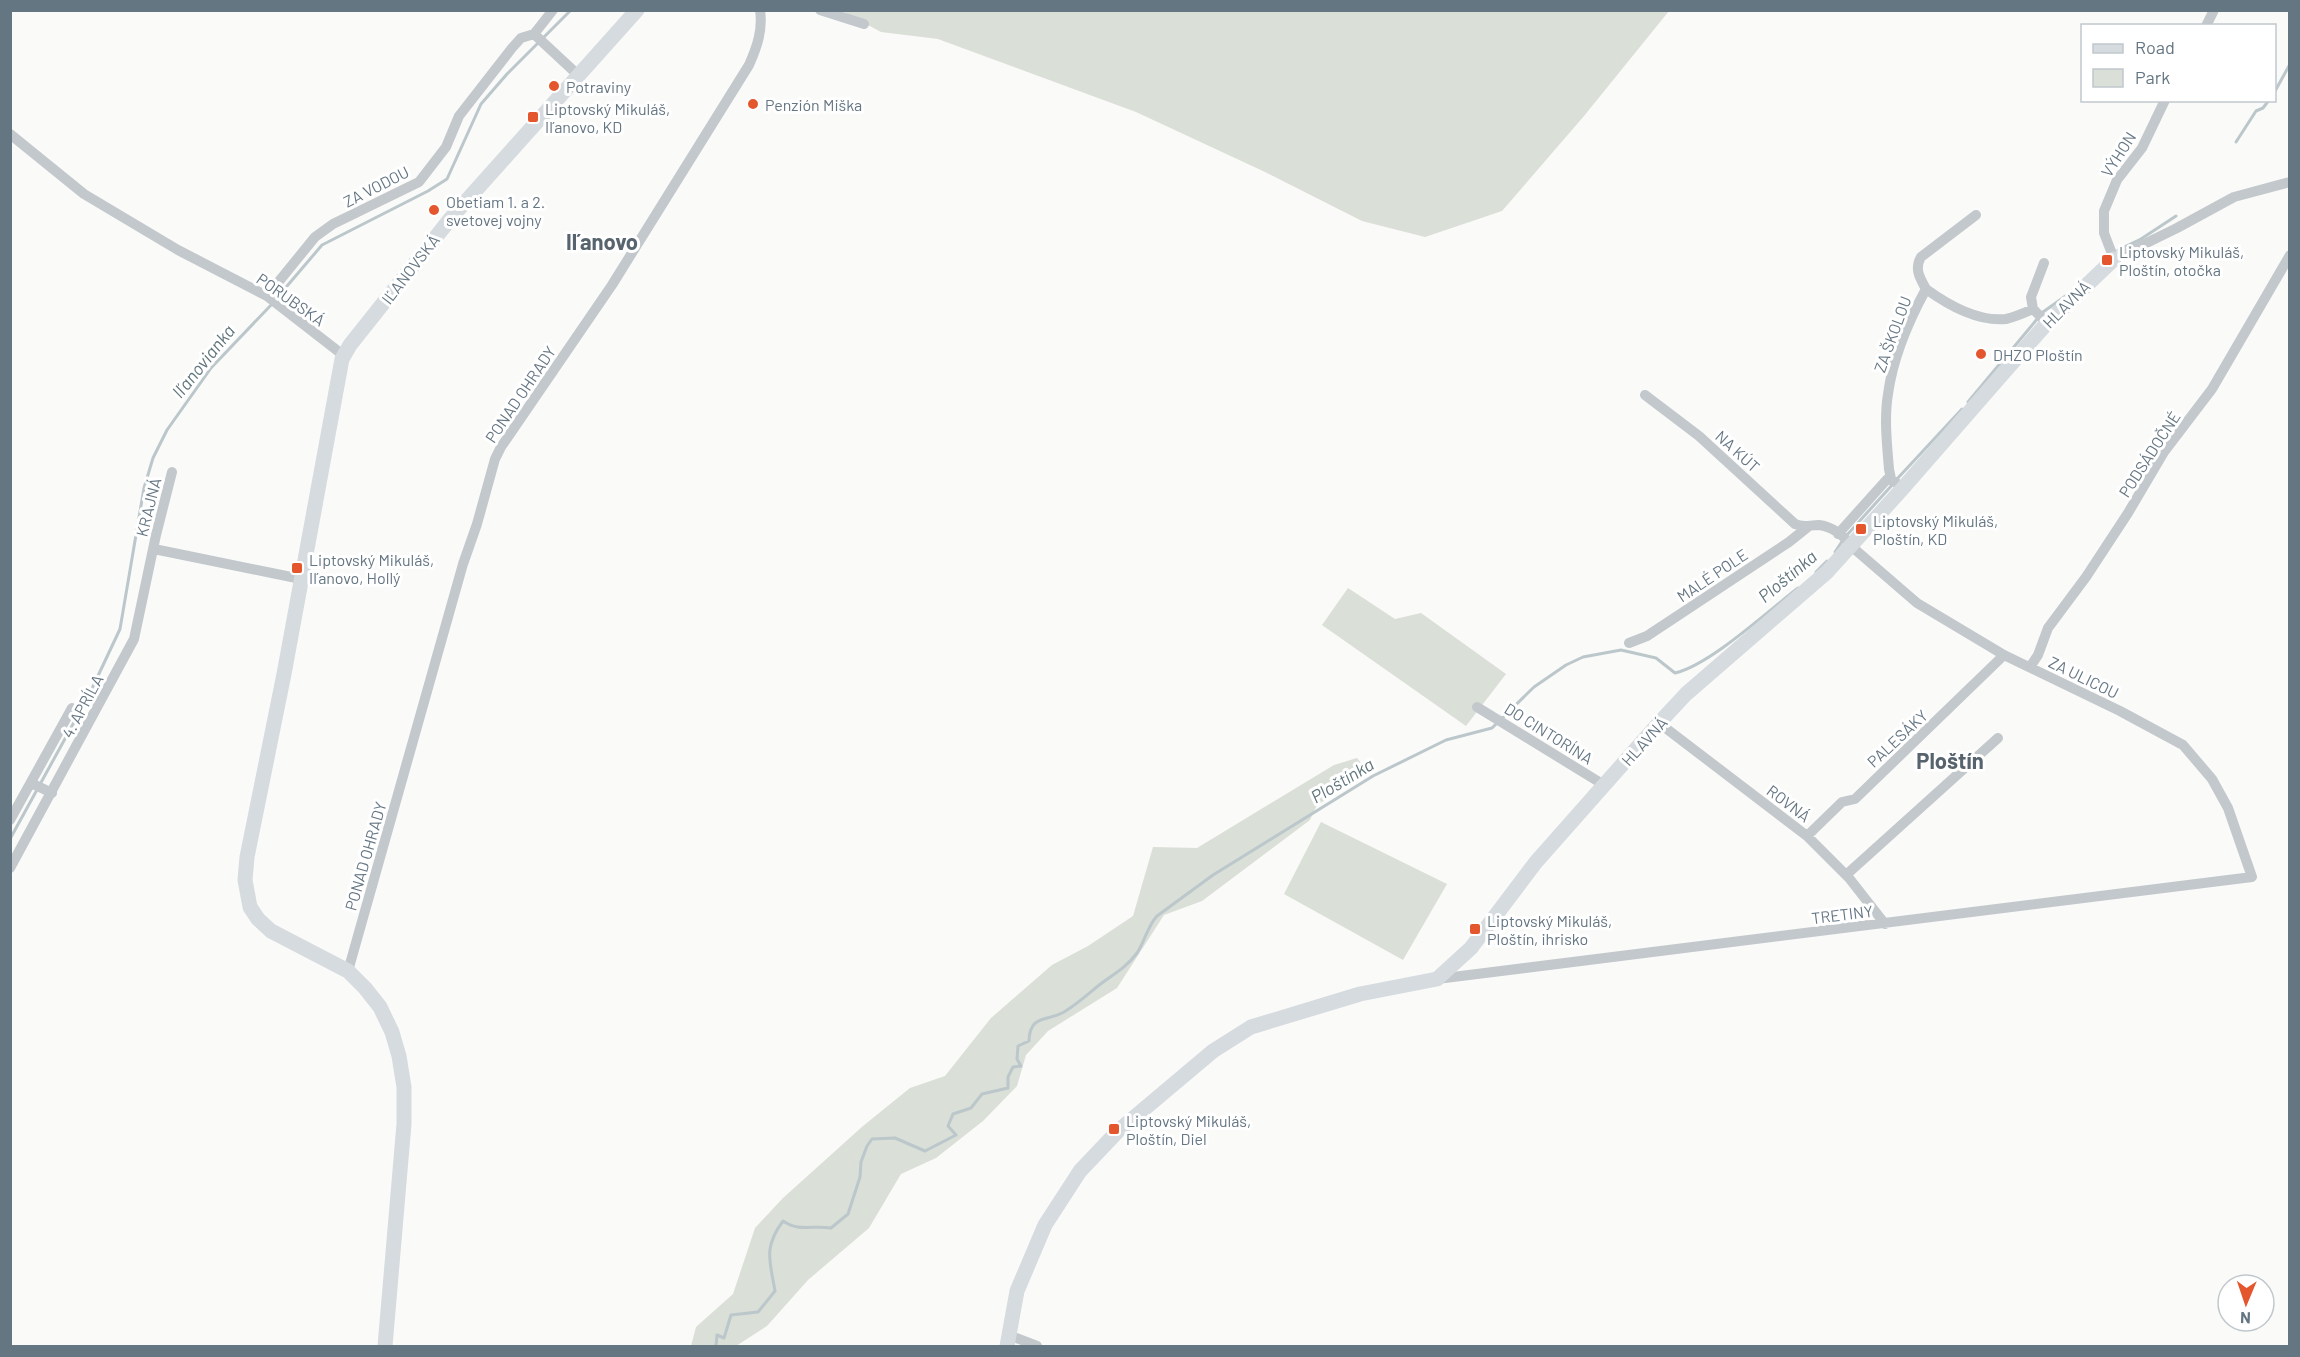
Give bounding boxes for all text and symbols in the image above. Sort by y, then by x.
legend [2081,24,2276,102]
text: Road [2135,36,2175,58]
text: Park [2135,66,2170,88]
place label: Potraviny [566,77,632,96]
marker: Potraviny [547,79,561,93]
place label: Penzión Miška [765,95,862,114]
marker: Penzión Miška [746,97,760,111]
place label: Liptovský Mikuláš, Iľanovo, KD [545,99,670,136]
marker: Liptovský Mikuláš, Iľanovo, KD [526,110,540,124]
street label: VÝHON [2096,128,2140,180]
street label: ZA VODOU [340,161,412,211]
place label: Obetiam 1. a 2. svetovej vojny [446,192,545,229]
marker: Obetiam 1. a 2. svetovej vojny [427,203,441,217]
district label: Iľanovo [566,228,638,254]
street label: IĽANOVSKÁ [377,230,443,307]
place label: Liptovský Mikuláš, Ploštín, otočka [2119,242,2244,279]
marker: Liptovský Mikuláš, Ploštín, otočka [2100,253,2114,267]
street label: PORUBSKÁ [253,269,329,330]
street label: HLAVNÁ [2038,276,2094,332]
street label: ZA ŠKOLOU [1869,293,1915,375]
water label: Iľanovianka [167,320,239,402]
street label: PONAD OHRADY [481,342,559,446]
place label: DHZO Ploštín [1993,345,2083,364]
marker: DHZO Ploštín [1974,347,1988,361]
street label: PODSÁDOČNÉ [2114,408,2184,500]
street label: NA KÚT [1712,426,1764,476]
street label: KRAJNÁ [132,475,165,538]
place label: Liptovský Mikuláš, Ploštín, KD [1873,511,1998,548]
marker: Liptovský Mikuláš, Ploštín, KD [1854,522,1868,536]
street label: MALÉ POLE [1673,544,1751,606]
water label: Ploštínka [1753,545,1821,607]
place label: Liptovský Mikuláš, Iľanovo, Hollý [309,550,434,587]
marker: Liptovský Mikuláš, Iľanovo, Hollý [290,561,304,575]
street label: ZA ULICOU [2046,652,2122,702]
street label: 4. APRÍLA [57,671,107,741]
street label: DO CINTORÍNA [1501,698,1597,768]
street label: PALESÁKY [1863,705,1931,771]
street label: HLAVNÁ [1617,713,1671,769]
district label: Ploštín [1916,747,1984,773]
water label: Ploštínka [1306,753,1378,807]
street label: ROVNÁ [1764,781,1815,826]
street label: PONAD OHRADY [340,799,390,913]
street label: TRETINY [1810,901,1874,927]
place label: Liptovský Mikuláš, Ploštín, ihrisko [1487,911,1612,948]
marker: Liptovský Mikuláš, Ploštín, ihrisko [1468,922,1482,936]
place label: Liptovský Mikuláš, Ploštín, Diel [1126,1111,1251,1148]
marker: Liptovský Mikuláš, Ploštín, Diel [1107,1122,1121,1136]
north arrow [2216,1273,2276,1333]
text: N [2240,1309,2251,1328]

